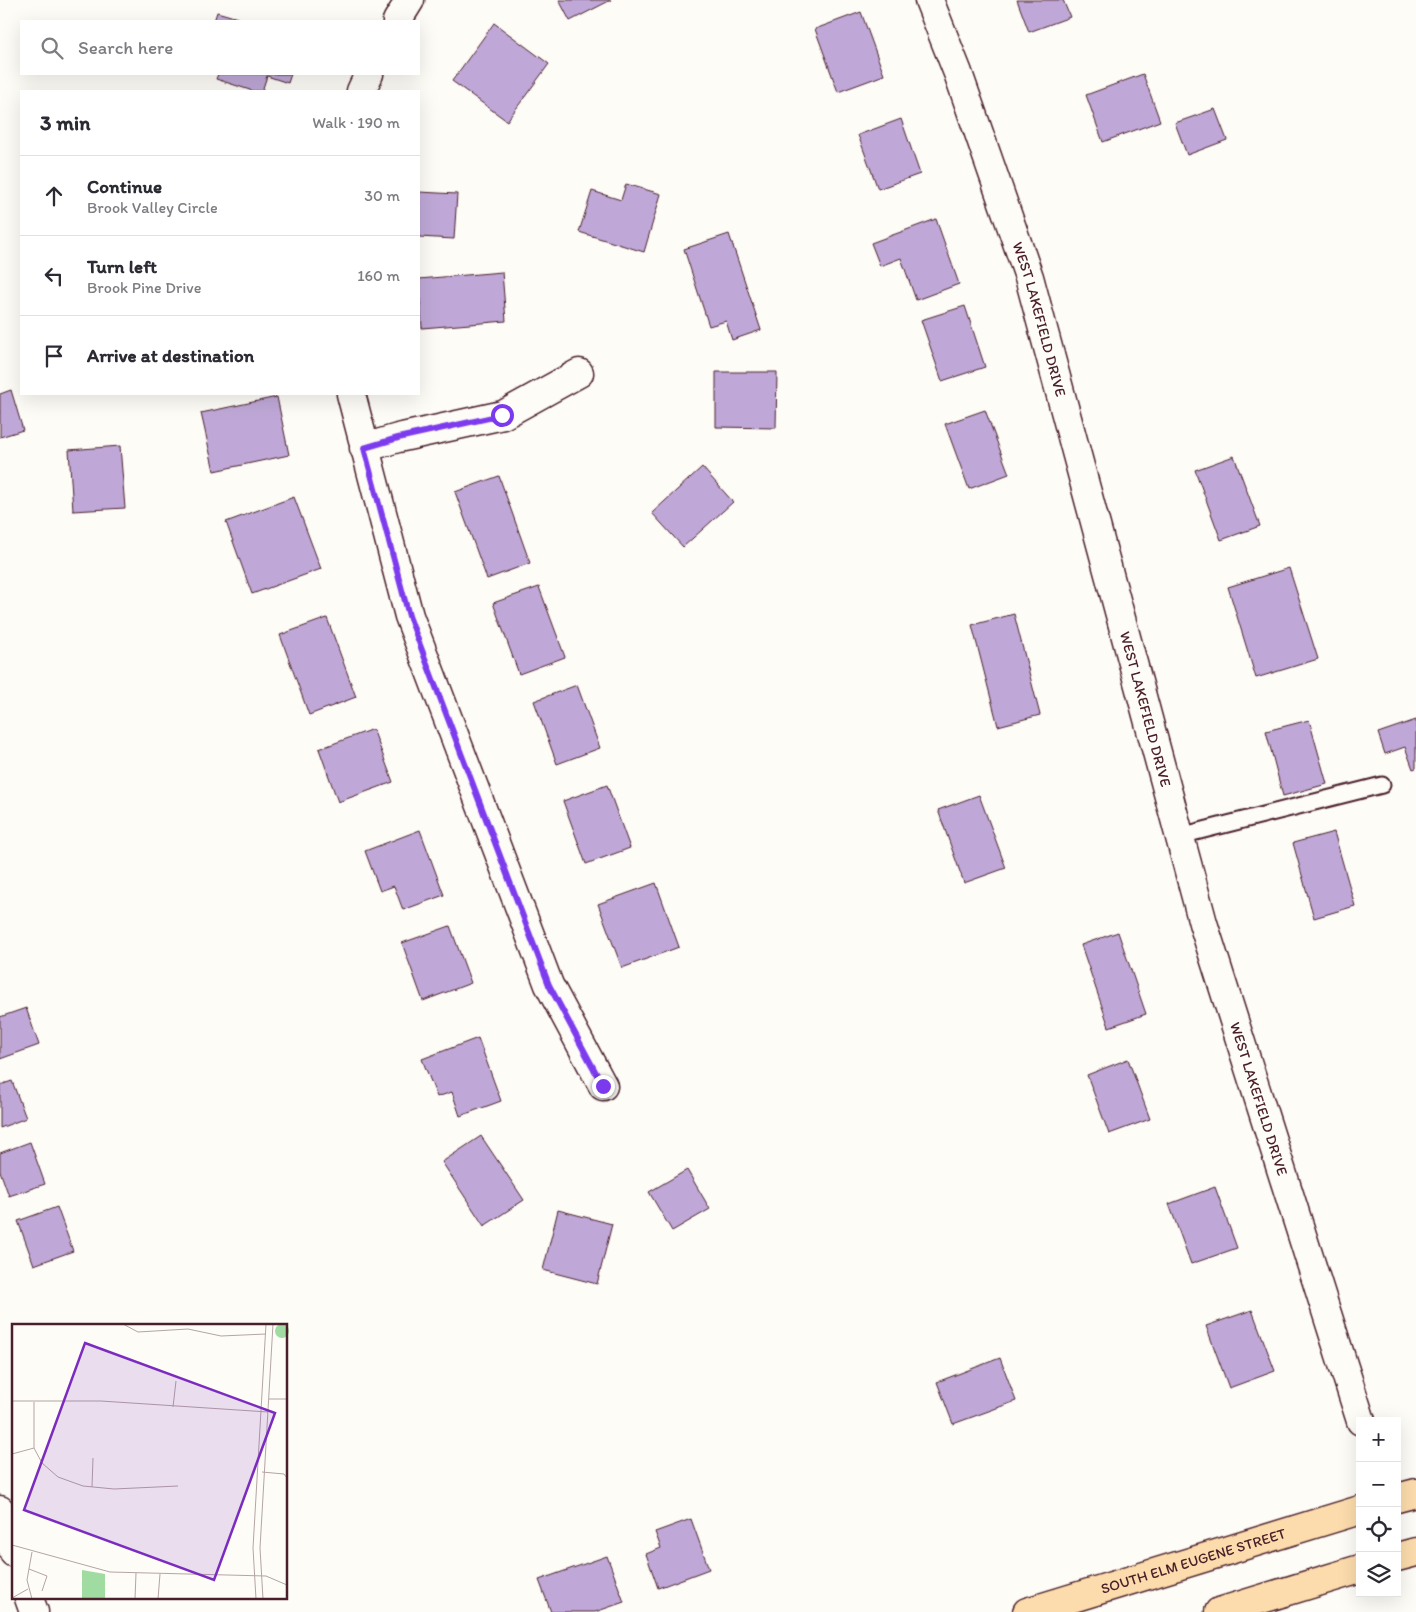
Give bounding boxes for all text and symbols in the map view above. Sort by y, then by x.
search box [20,20,420,75]
icon: search [38,34,66,62]
text: Search here [78,36,173,59]
text: 3 min [40,110,90,135]
text: Walk · 190 m [312,113,400,132]
text: Continue [87,175,162,198]
icon: ahead [40,182,68,210]
text: 30 m [364,186,400,205]
text: Brook Valley Circle [87,198,218,217]
street label: WEST LAKEFIELD DRIVE [1008,239,1070,399]
text: Turn left [87,255,157,278]
icon: left [40,262,68,290]
text: 160 m [357,266,400,285]
text: Brook Pine Drive [87,278,201,297]
icon: arrive [40,342,68,370]
text: Arrive at destination [87,344,254,367]
route start [491,404,514,427]
street label: WEST LAKEFIELD DRIVE [1116,629,1175,789]
street label: WEST LAKEFIELD DRIVE [1226,1020,1292,1178]
route end [592,1075,615,1098]
inset map [12,1324,288,1600]
map controls [1356,1417,1401,1597]
button: + [1356,1417,1401,1462]
button: − [1356,1462,1401,1507]
button: locate [1356,1507,1401,1552]
street label: SOUTH ELM EUGENE STREET [1099,1524,1289,1598]
button: layers [1356,1552,1401,1597]

